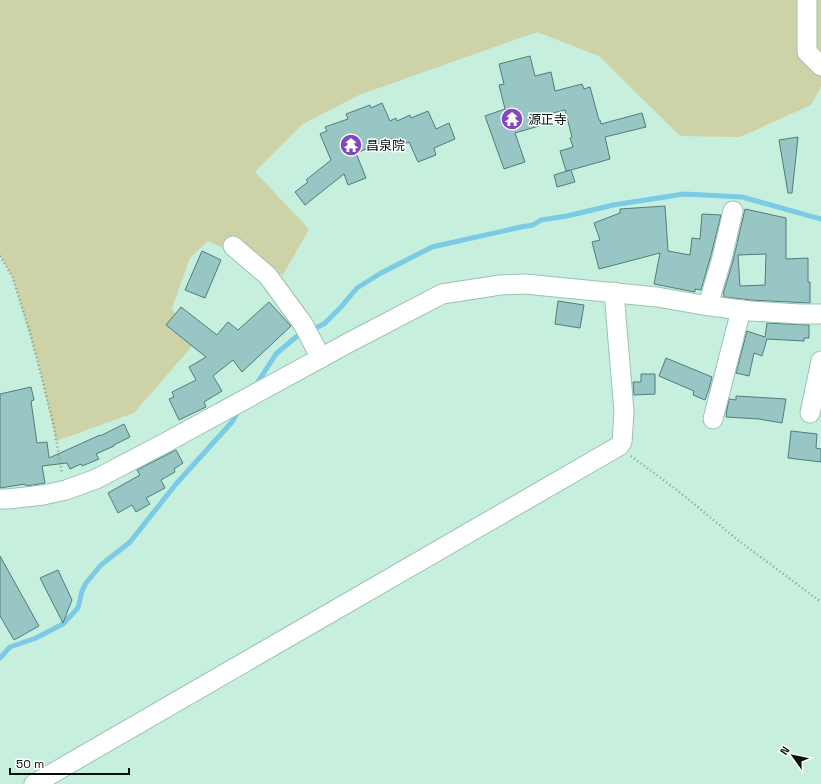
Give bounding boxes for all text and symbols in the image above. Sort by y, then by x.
temple icon: 源正寺 [499,106,525,132]
place label: 源正寺 [528,111,567,128]
temple icon: 昌泉院 [338,132,364,158]
place label: 昌泉院 [366,137,405,154]
north arrow [773,736,813,776]
text: N [777,744,792,757]
scale bar [10,750,129,776]
text: 50 m [16,756,44,772]

